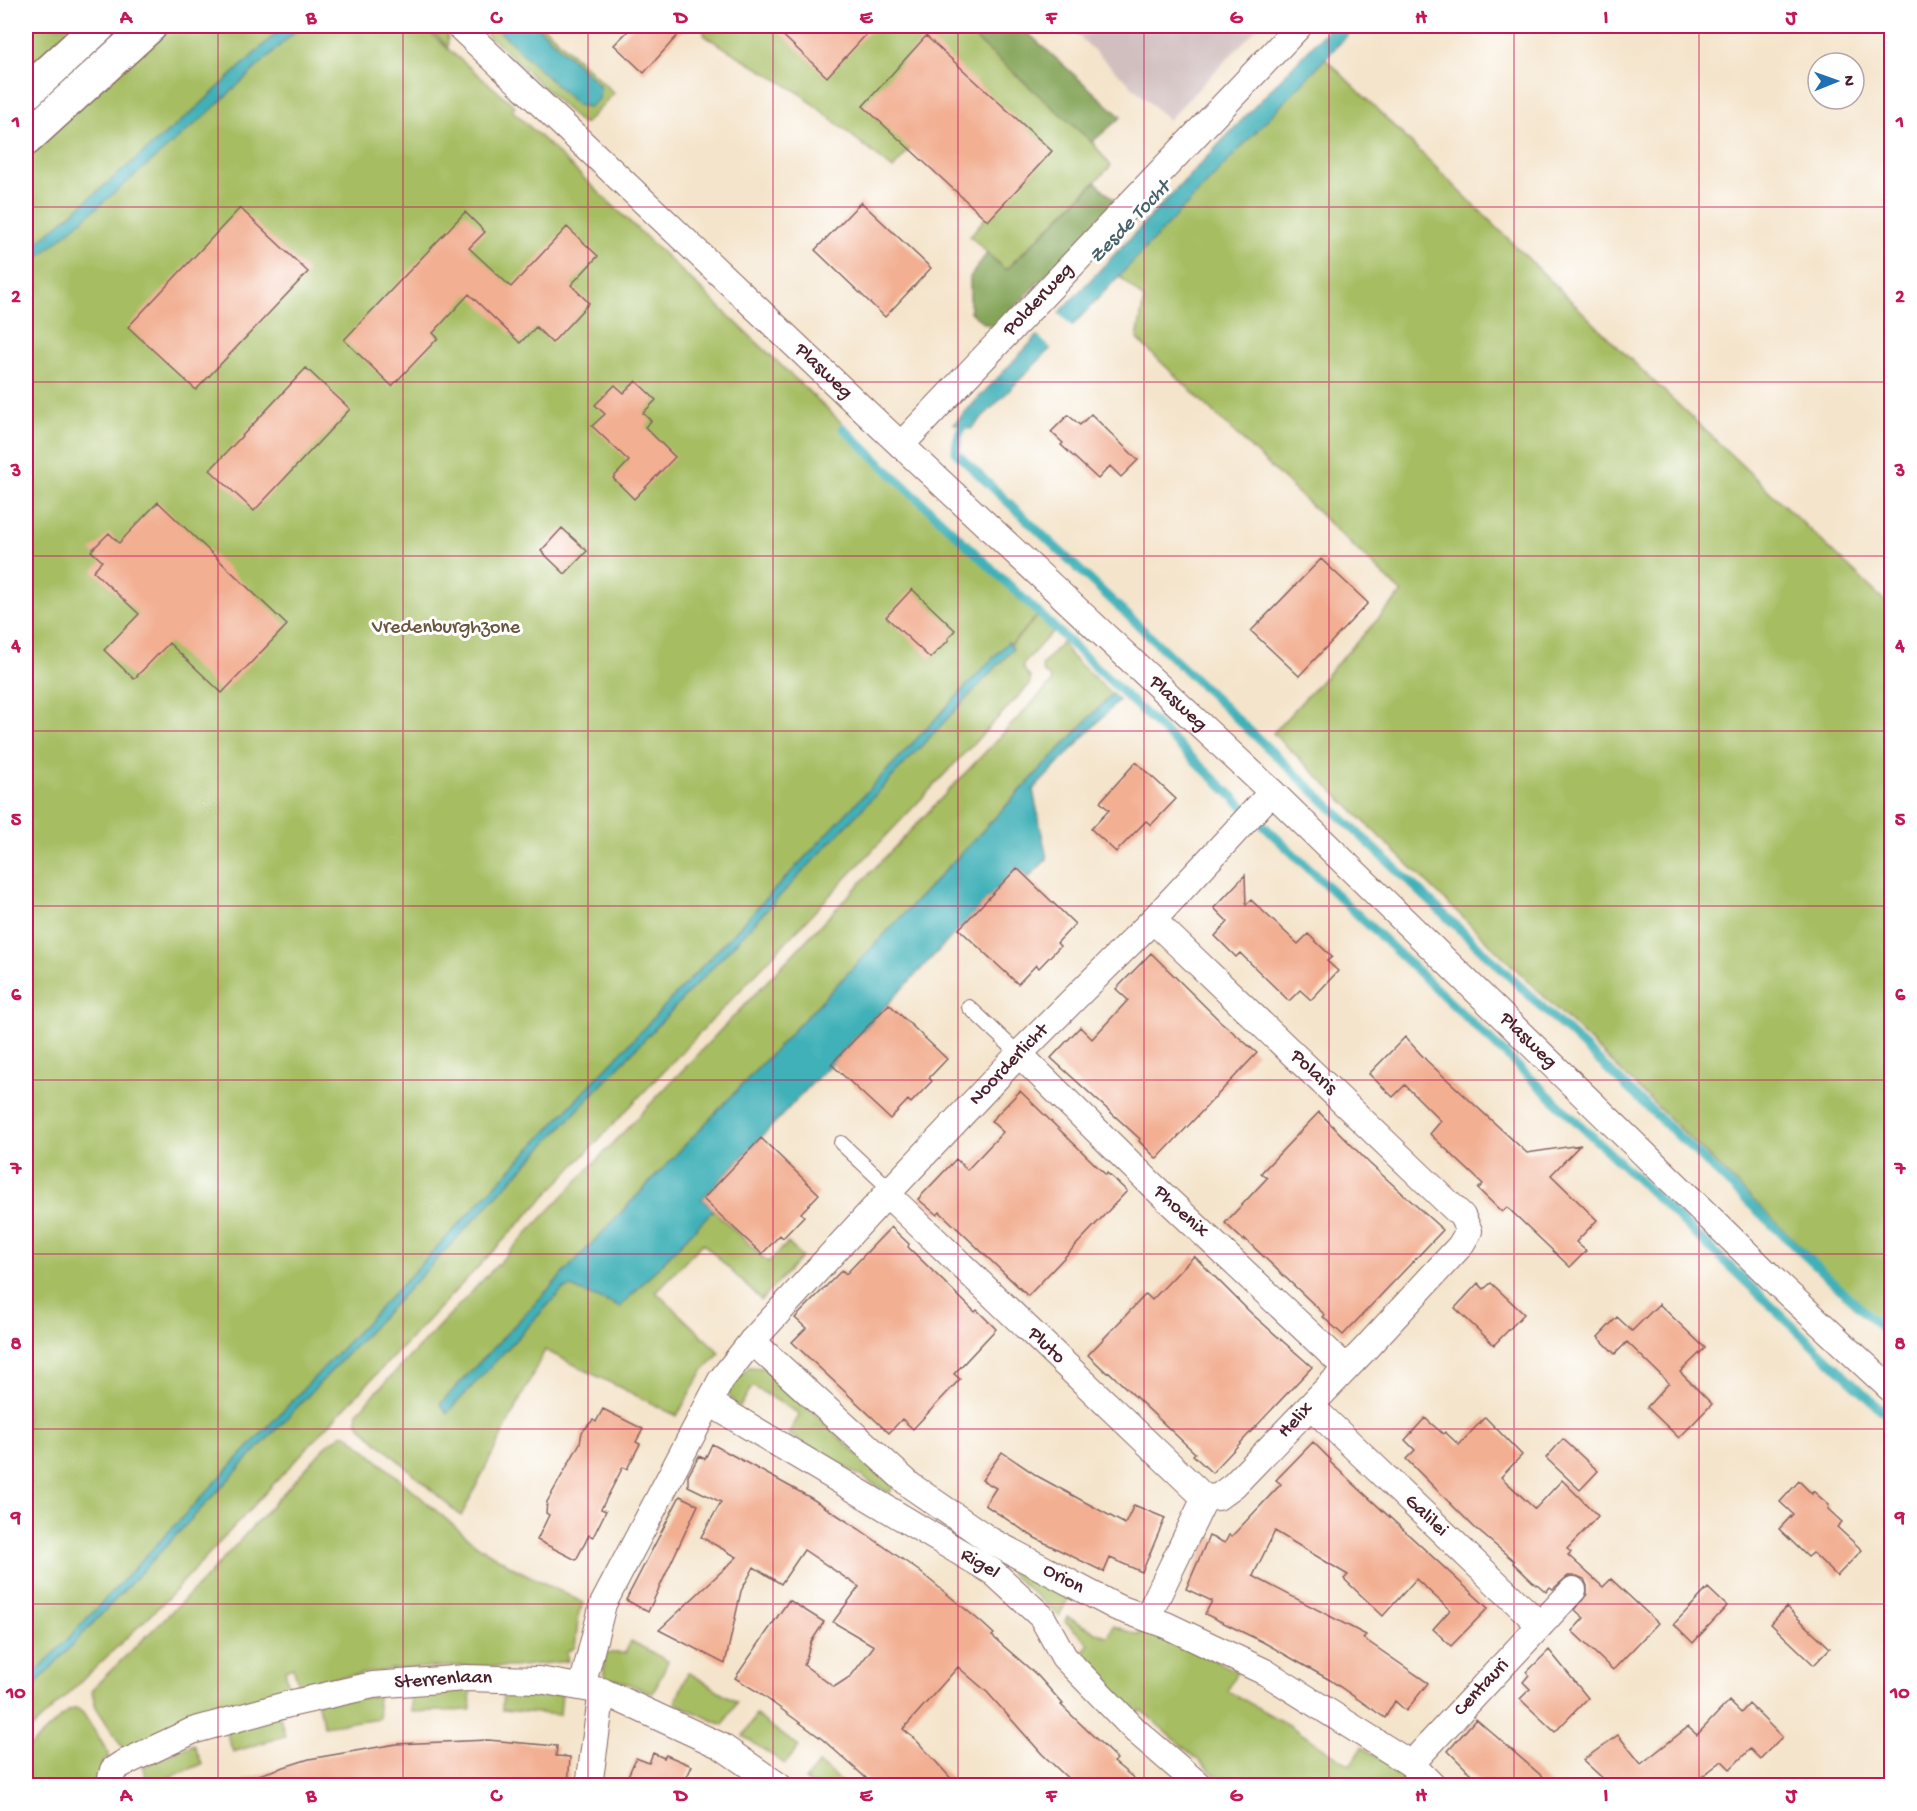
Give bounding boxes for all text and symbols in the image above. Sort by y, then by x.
text: A [119,8,134,31]
text: B [305,8,317,31]
text: C [490,8,504,31]
text: D [672,8,688,31]
text: E [860,8,874,31]
text: F [1045,8,1058,31]
text: G [1230,8,1244,31]
text: H [1415,8,1427,31]
text: I [1604,8,1609,31]
text: J [1785,8,1798,31]
north arrow [1806,51,1866,111]
text: N [1838,75,1857,87]
text: 1 [11,112,20,135]
text: 1 [1895,112,1904,135]
water label: Zesde Tocht [1085,174,1179,270]
street label: Polderweg [998,259,1079,342]
text: 2 [11,287,21,310]
text: 2 [1895,287,1905,310]
street label: Plasweg [789,338,857,404]
text: 3 [10,461,21,484]
text: 3 [1894,461,1905,484]
park label: Vredenburghzone [371,617,521,640]
text: 4 [10,636,21,659]
text: 4 [1894,636,1905,659]
street label: Plasweg [1143,670,1212,737]
text: 5 [11,810,22,833]
text: 5 [1895,810,1906,833]
text: 6 [11,985,22,1008]
text: 6 [1895,985,1906,1008]
street label: Plasweg [1494,1007,1561,1074]
street label: Noorderlicht [965,1018,1055,1111]
street label: Polaris [1284,1045,1342,1101]
text: 7 [10,1159,23,1182]
text: 7 [1894,1159,1907,1182]
street label: Phoenix [1148,1180,1213,1244]
street label: Pluto [1022,1322,1070,1369]
text: 8 [11,1334,22,1357]
text: 8 [1895,1334,1906,1357]
street label: Helix [1274,1397,1319,1443]
street label: Galilei [1399,1490,1452,1542]
text: 9 [10,1508,21,1531]
text: 9 [1894,1508,1905,1531]
street label: Rigel [956,1544,1004,1584]
street label: Orion [1039,1559,1088,1600]
street label: Centauri [1449,1654,1514,1722]
street label: Sterrenlaan [394,1666,493,1695]
text: 10 [5,1683,26,1706]
text: 10 [1889,1683,1910,1706]
text: A [119,1786,134,1809]
text: B [305,1786,317,1809]
text: C [490,1786,504,1809]
text: D [672,1786,688,1809]
text: E [860,1786,874,1809]
text: F [1045,1786,1058,1809]
text: G [1230,1786,1244,1809]
text: H [1415,1786,1427,1809]
text: I [1604,1786,1609,1809]
text: J [1785,1786,1798,1809]

